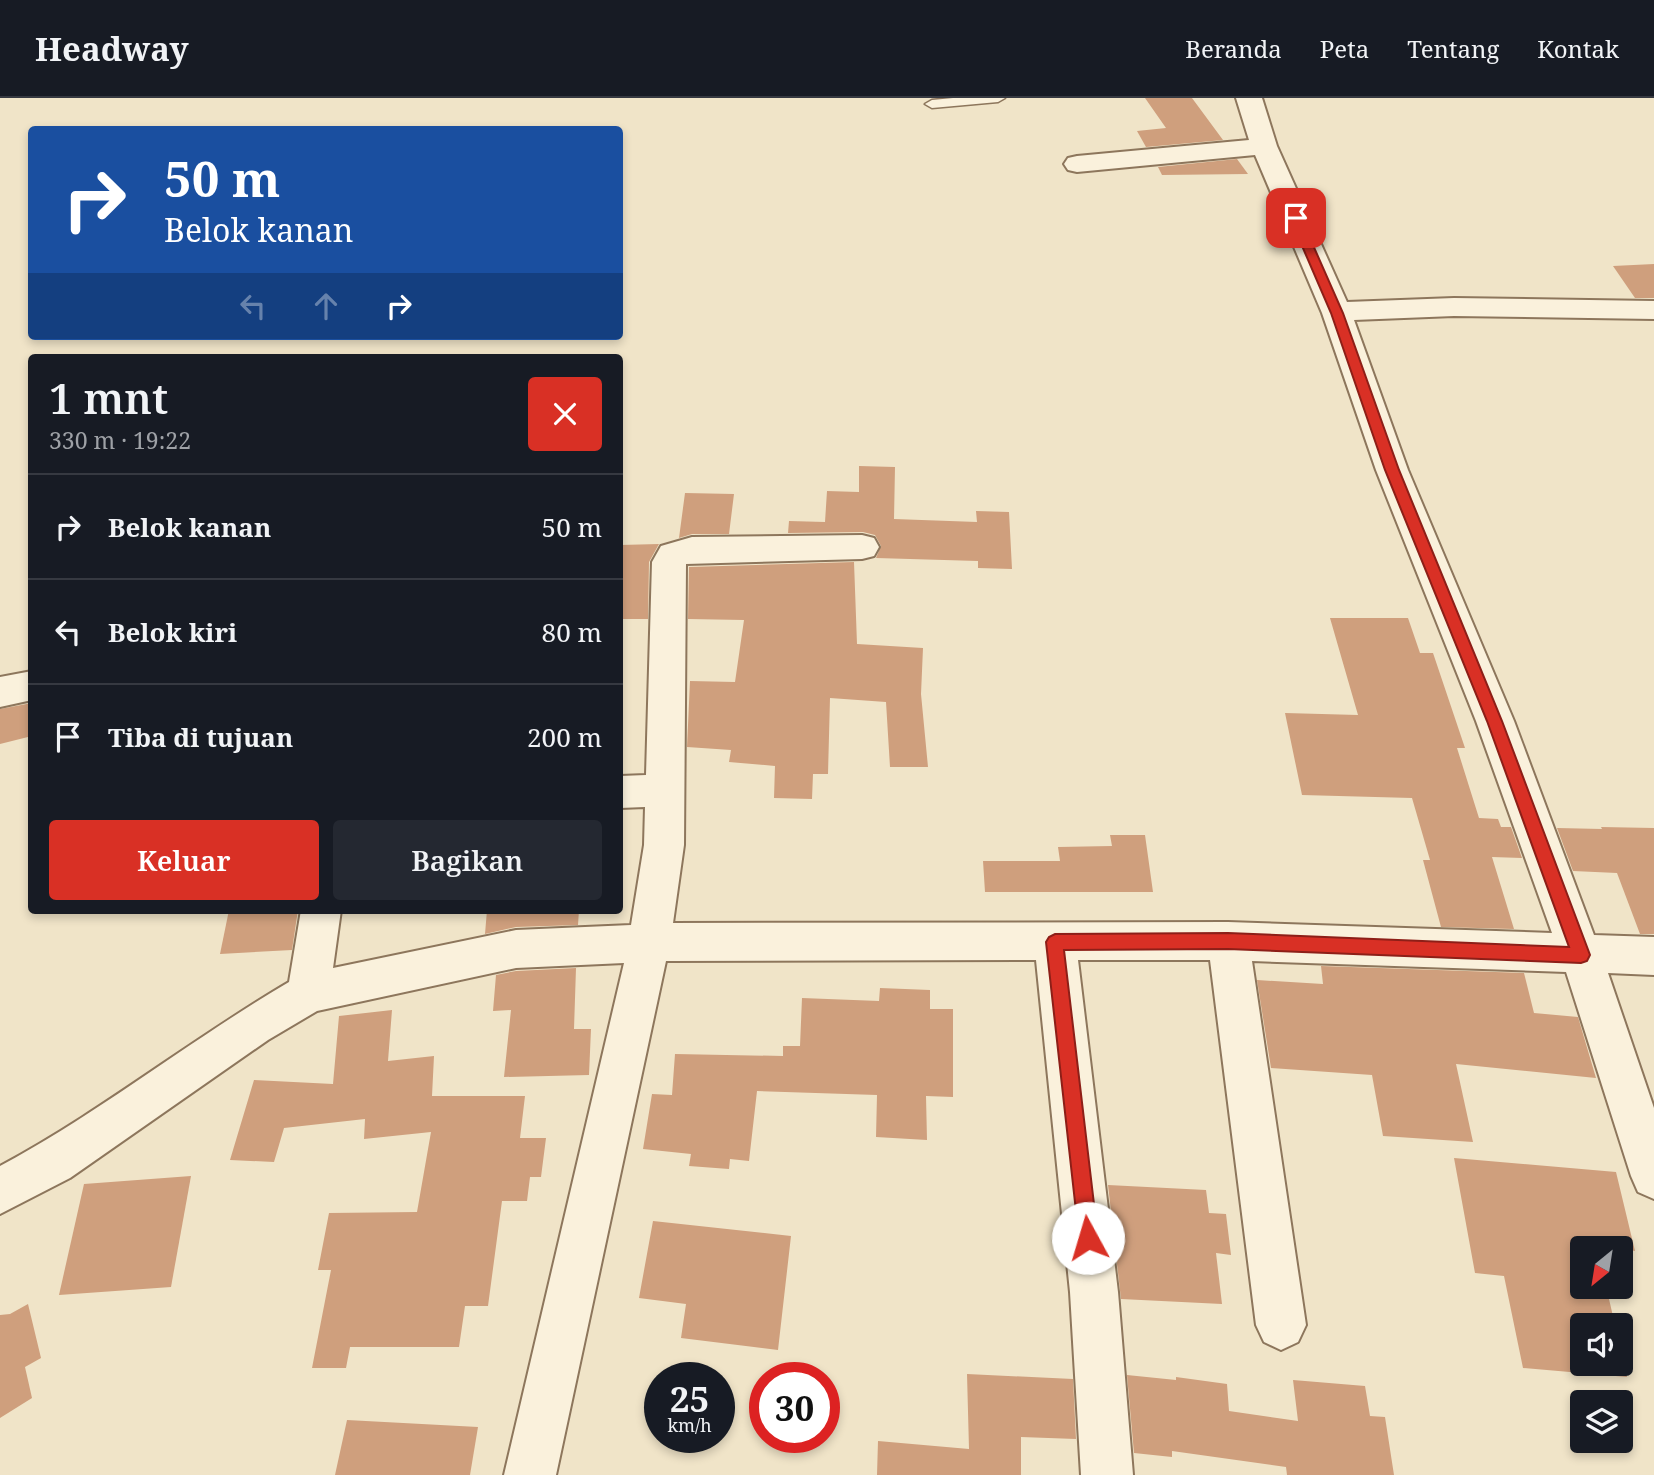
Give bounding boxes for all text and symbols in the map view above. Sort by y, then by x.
text: Headway [35,26,189,71]
text: Beranda [1185,32,1282,65]
text: Peta [1320,32,1369,65]
text: Tentang [1407,32,1499,65]
text: Kontak [1537,32,1619,65]
text: 50 m [164,145,280,211]
icon: right [49,154,140,245]
pin [1266,188,1326,248]
icon: arrive [1277,199,1315,237]
text: Belok kanan [164,208,354,251]
icon: left [234,287,272,325]
icon: ahead [307,287,345,325]
icon: right [380,287,418,325]
text: 1 mnt [49,369,168,426]
button: close [528,377,602,451]
text: 330 m · 19:22 [49,424,191,456]
icon: right [49,508,87,546]
text: Belok kanan [108,509,271,545]
text: 50 m [542,509,602,545]
icon: left [49,613,87,651]
text: Belok kiri [108,614,237,650]
text: 80 m [542,614,602,650]
icon: arrive [49,718,87,756]
text: Tiba di tujuan [108,719,293,755]
text: 200 m [527,719,602,755]
button: Keluar [49,820,319,900]
button: Bagikan [333,820,602,900]
position arrow [1051,1201,1125,1275]
north arrow [1570,1236,1633,1298]
map controls [1570,1236,1633,1453]
button: sound [1570,1313,1633,1376]
speed limit sign: 30 [749,1362,840,1453]
text: 25 [670,1375,709,1422]
button: layers [1570,1390,1633,1453]
text: km/h [667,1413,712,1437]

